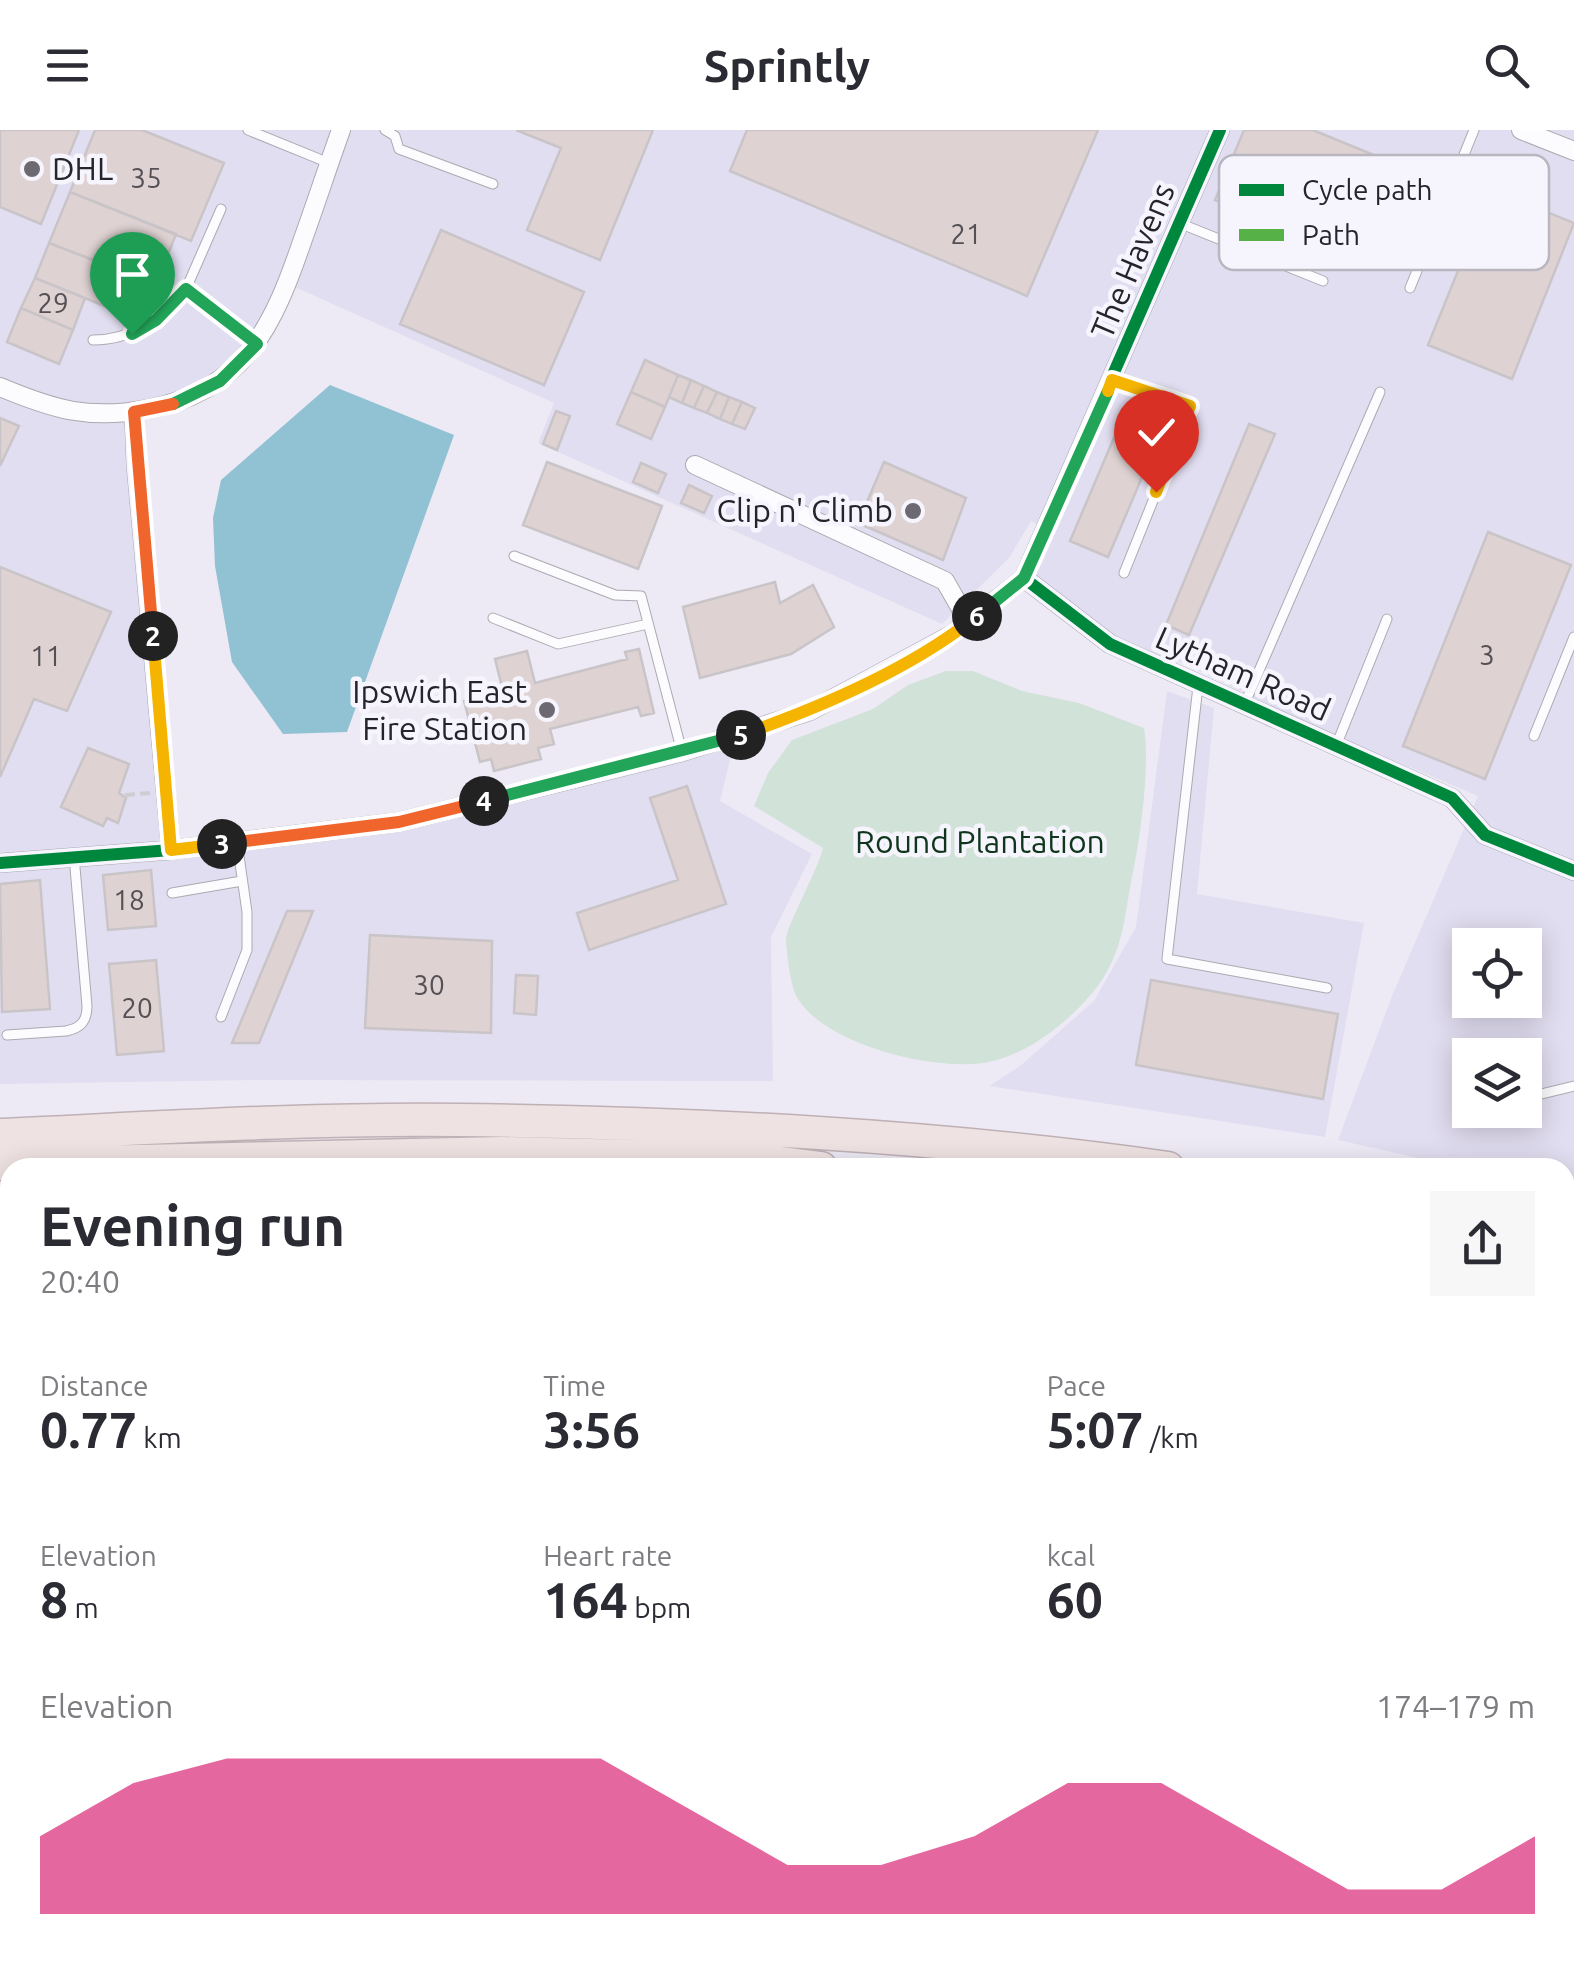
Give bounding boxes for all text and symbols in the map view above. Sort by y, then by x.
icon: menu [40,38,95,93]
icon: search [1479,38,1534,93]
text: Sprintly [704,40,870,91]
place label: DHL [52,150,113,186]
legend [1219,155,1549,270]
marker: DHL [21,158,43,180]
house number: 35 [130,162,162,193]
text: Cycle path [1302,174,1433,205]
street label: The Havens [1083,178,1181,344]
house number: 21 [950,218,982,249]
text: Path [1302,219,1360,250]
pin [90,232,175,335]
icon: arrive [105,247,160,302]
house number: 29 [37,287,69,318]
pin [1114,390,1199,493]
icon: check [1129,405,1184,460]
place label: Clip n' Climb [716,492,893,528]
marker: Clip n' Climb [902,500,924,522]
pin: 6 [952,591,1002,641]
text: 6 [969,600,985,631]
pin: 2 [128,611,178,661]
street label: Lytham Road [1151,619,1336,728]
text: 2 [145,620,161,651]
house number: 3 [1479,639,1495,670]
house number: 11 [30,640,62,671]
place label: Ipswich East Fire Station [352,673,527,746]
marker: Ipswich East Fire Station [536,699,558,721]
pin: 5 [716,710,766,760]
text: 5 [733,719,749,750]
pin: 4 [459,776,509,826]
text: 4 [476,785,492,816]
pin: 3 [197,819,247,869]
park label: Round Plantation [855,823,1105,859]
text: 3 [214,828,230,859]
house number: 18 [113,884,145,915]
map controls [1452,928,1542,1128]
button: locate [1452,928,1542,1018]
house number: 30 [413,969,445,1000]
house number: 20 [121,992,153,1023]
button: layers [1452,1038,1542,1128]
button: share [1430,1191,1535,1296]
text: Evening run [40,1195,345,1256]
text: 20:40 [40,1263,120,1299]
text: Distance [40,1370,148,1401]
text: Time [543,1370,606,1401]
text: Pace [1047,1370,1106,1401]
text: 0.77 [40,1401,137,1457]
text: 3:56 [543,1401,640,1457]
text: 5:07 [1047,1401,1144,1457]
text: km [137,1422,182,1453]
text: /km [1144,1422,1199,1453]
text: Elevation [40,1540,157,1571]
text: Heart rate [543,1540,672,1571]
text: kcal [1047,1540,1095,1571]
text: 8 [40,1571,68,1627]
text: 164 [543,1571,628,1627]
text: 60 [1047,1571,1103,1627]
text: m [68,1592,99,1623]
text: bpm [628,1592,691,1623]
text: Elevation [40,1688,173,1724]
text: 174–179 m [1376,1688,1535,1724]

